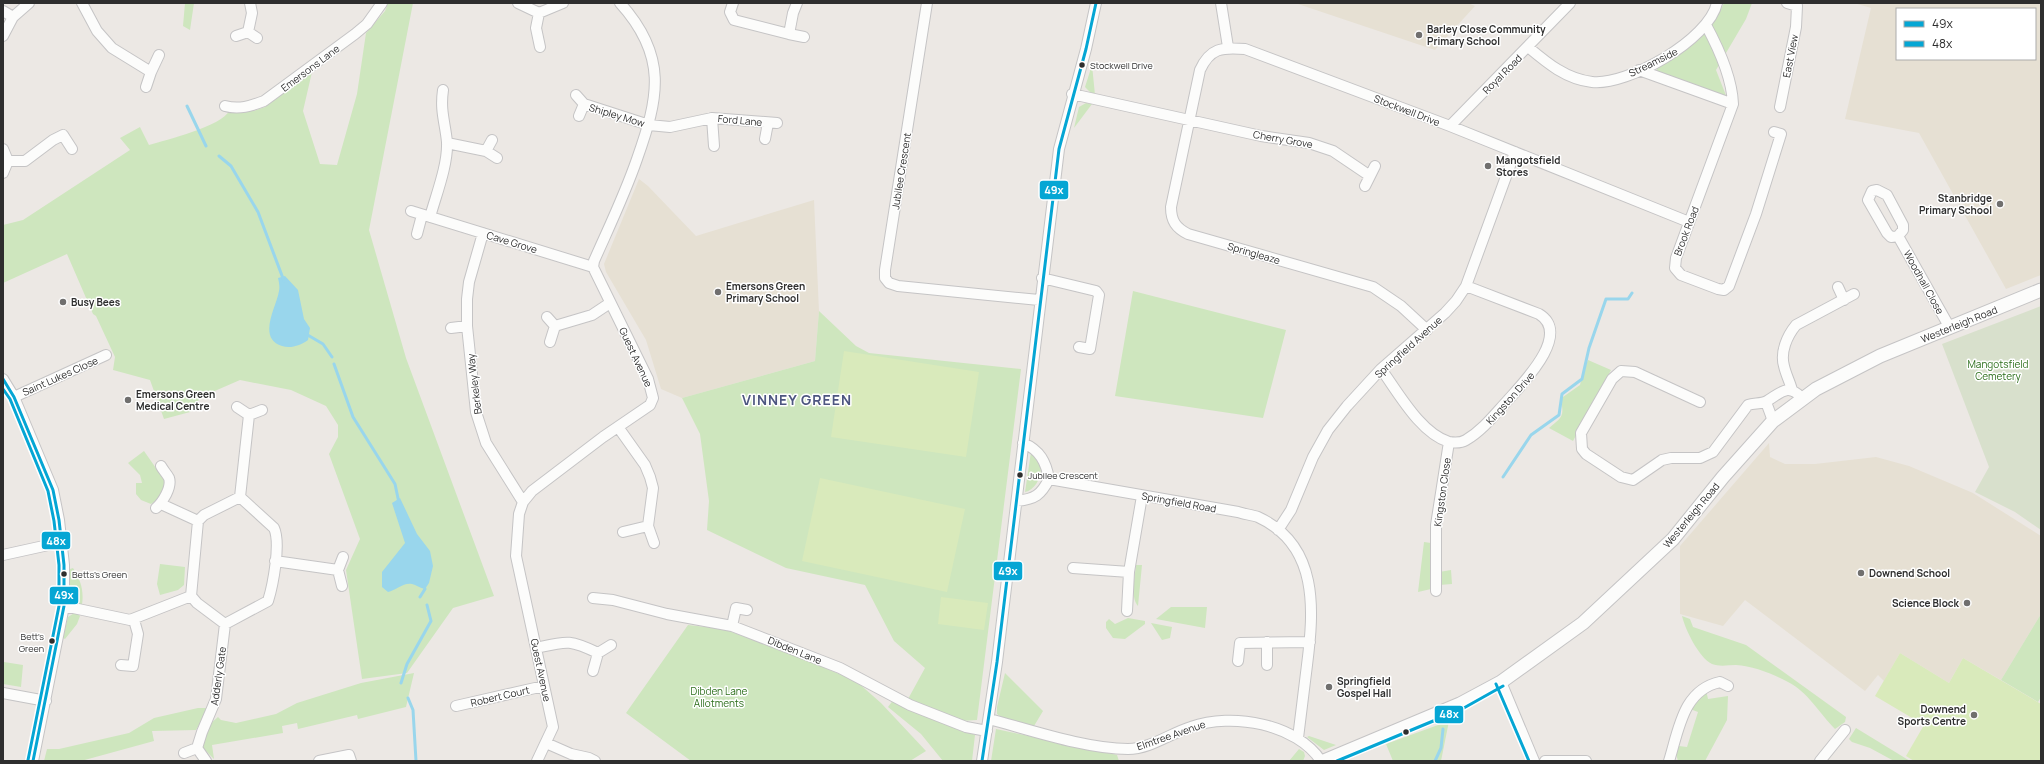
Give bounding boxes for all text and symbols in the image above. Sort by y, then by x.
legend [1896,8,2036,60]
text: 49x [1932,15,1953,32]
place label: Barley Close Community Primary School [1427,22,1546,48]
marker: Barley Close Community Primary School [1414,30,1424,40]
street label: East View [1779,33,1801,79]
text: 48x [1932,35,1953,52]
street label: Emersons Lane [278,41,342,95]
street label: Streamside [1626,44,1680,80]
street label: Royal Road [1479,51,1525,97]
place label: Stockwell Drive [1090,59,1153,72]
marker: Stockwell Drive [1077,60,1087,70]
street label: Stockwell Drive [1372,91,1442,129]
street label: Shipley Mow [587,100,647,130]
street label: Ford Lane [717,111,763,129]
street label: Cherry Grove [1252,127,1314,151]
street label: Jubilee Crescent [888,132,914,210]
place label: Mangotsfield Stores [1496,153,1560,179]
marker: Mangotsfield Stores [1483,161,1493,171]
line badge: 49x [1039,180,1069,200]
text: 49x [1044,182,1064,197]
place label: Stanbridge Primary School [1919,191,1992,217]
marker: Stanbridge Primary School [1995,199,2005,209]
street label: Brook Road [1670,204,1702,258]
street label: Cave Grove [485,228,539,256]
street label: Springleaze [1226,239,1282,267]
street label: Woodhall Close [1901,247,1947,317]
place label: Emersons Green Primary School [726,279,805,305]
marker: Emersons Green Primary School [713,287,723,297]
place label: Busy Bees [71,295,121,309]
marker: Busy Bees [58,297,68,307]
street label: Westerleigh Road [1919,302,1999,346]
street label: Springfield Avenue [1371,313,1445,381]
street label: Guest Avenue [616,325,656,389]
street label: Berkeley Way [463,352,485,415]
street label: Saint Lukes Close [20,353,100,399]
park label: Mangotsfield Cemetery [1967,357,2029,383]
street label: Kingston Drive [1483,369,1538,427]
place label: Emersons Green Medical Centre [136,387,215,413]
district label: VINNEY GREEN [742,390,852,409]
marker: Emersons Green Medical Centre [123,395,133,405]
street label: Kingston Close [1430,456,1454,527]
place label: Jubilee Crescent [1028,469,1098,482]
marker: Jubilee Crescent [1015,470,1025,480]
street label: Westerleigh Road [1660,479,1722,551]
street label: Springfield Road [1140,489,1218,515]
line badge: 48x [41,531,71,550]
text: 48x [46,533,66,548]
line badge: 49x [993,561,1023,581]
text: 49x [998,563,1018,578]
place label: Downend School [1869,566,1950,580]
place label: Betts's Green [72,568,127,581]
marker: Downend School [1856,568,1866,578]
marker: Betts's Green [59,569,69,579]
line badge: 49x [49,586,79,605]
text: 49x [54,587,74,602]
place label: Science Block [1892,596,1960,610]
marker: Science Block [1962,598,1972,608]
place label: Bett's Green [19,630,44,655]
street label: Dibden Lane [766,633,824,667]
marker: Bett's Green [47,636,57,646]
street label: Guest Avenue [527,637,555,703]
street label: Adderly Gate [207,645,229,706]
place label: Springfield Gospel Hall [1337,674,1391,700]
street label: Robert Court [469,682,531,710]
marker: Springfield Gospel Hall [1324,682,1334,692]
park label: Dibden Lane Allotments [691,684,748,710]
place label: Downend Sports Centre [1898,702,1966,728]
line badge: 48x [1434,705,1464,724]
text: 48x [1439,706,1459,721]
marker: Downend Sports Centre [1969,710,1979,720]
street label: Elmtree Avenue [1135,717,1207,753]
unlabelled marker [1401,727,1411,737]

